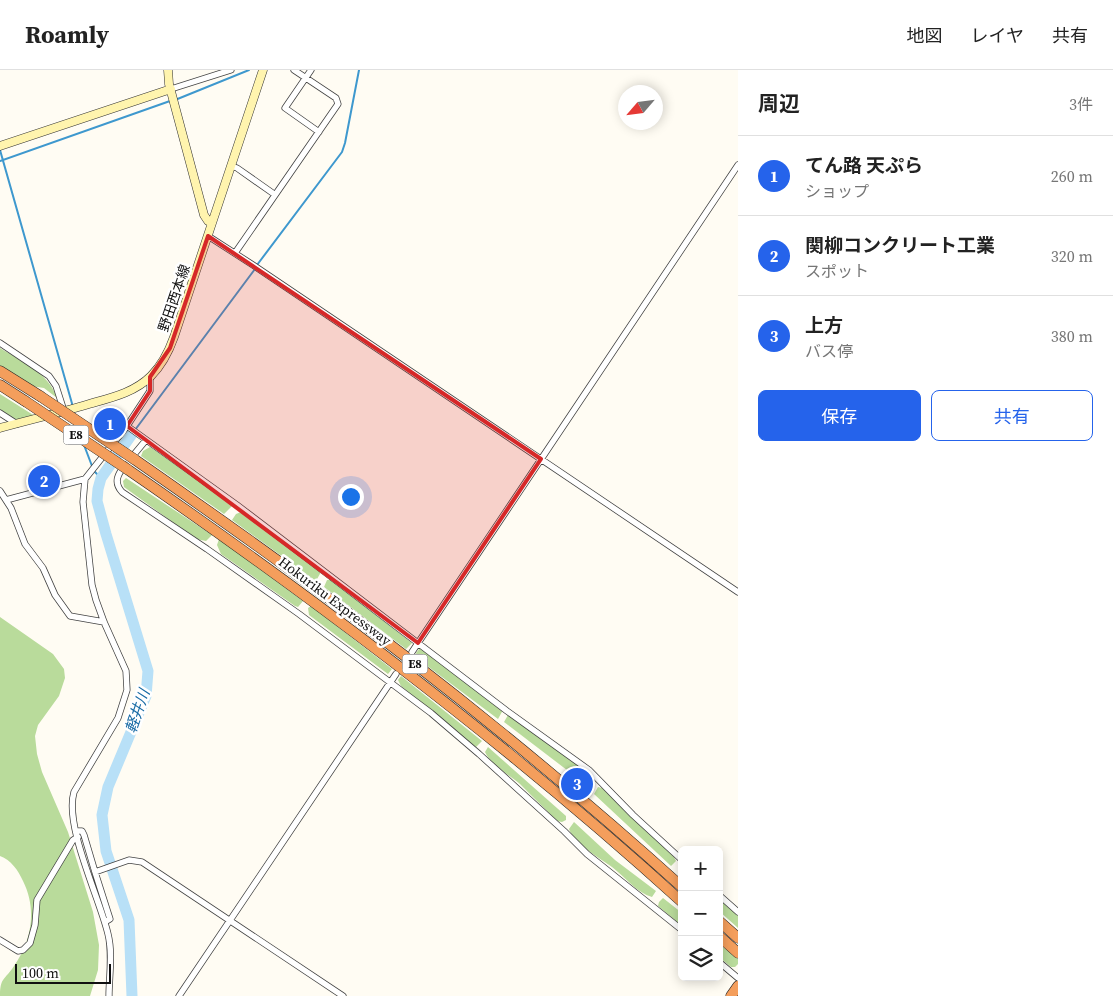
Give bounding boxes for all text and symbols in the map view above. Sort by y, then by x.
text: Roamly [25,18,109,51]
text: 地図 [907,23,943,48]
text: レイヤ [971,23,1024,48]
text: 共有 [1052,23,1088,48]
north arrow [618,85,663,130]
text: 周辺 [758,89,800,118]
text: 3件 [1069,93,1093,115]
text: てん路 天ぷら [805,152,923,178]
text: 1 [770,165,778,187]
text: 260 m [1051,165,1093,187]
text: ショップ [805,180,869,202]
text: 関柳コンクリート工業 [805,232,995,258]
text: 2 [770,245,778,267]
text: 320 m [1051,245,1093,267]
text: スポット [805,260,869,282]
street label: 野田西本線 [153,262,195,334]
text: 上方 [805,312,843,338]
text: 3 [770,325,778,347]
text: 380 m [1051,325,1093,347]
text: バス停 [805,340,853,362]
button: 保存 [758,390,921,441]
button: 共有 [931,390,1093,441]
pin: 1 [94,405,126,443]
road number: E8 [64,426,88,444]
pin: 2 [28,462,60,500]
your location [338,484,364,510]
street label: Hokuriku Expressway [274,552,396,651]
road number: E8 [402,654,428,674]
water label: 軽井川 [120,684,155,736]
pin: 3 [561,765,593,803]
map controls [678,846,723,981]
button: + [678,846,723,891]
button: − [678,891,723,936]
button: layers [678,936,723,981]
scale bar [15,961,111,984]
text: 100 m [22,963,59,983]

